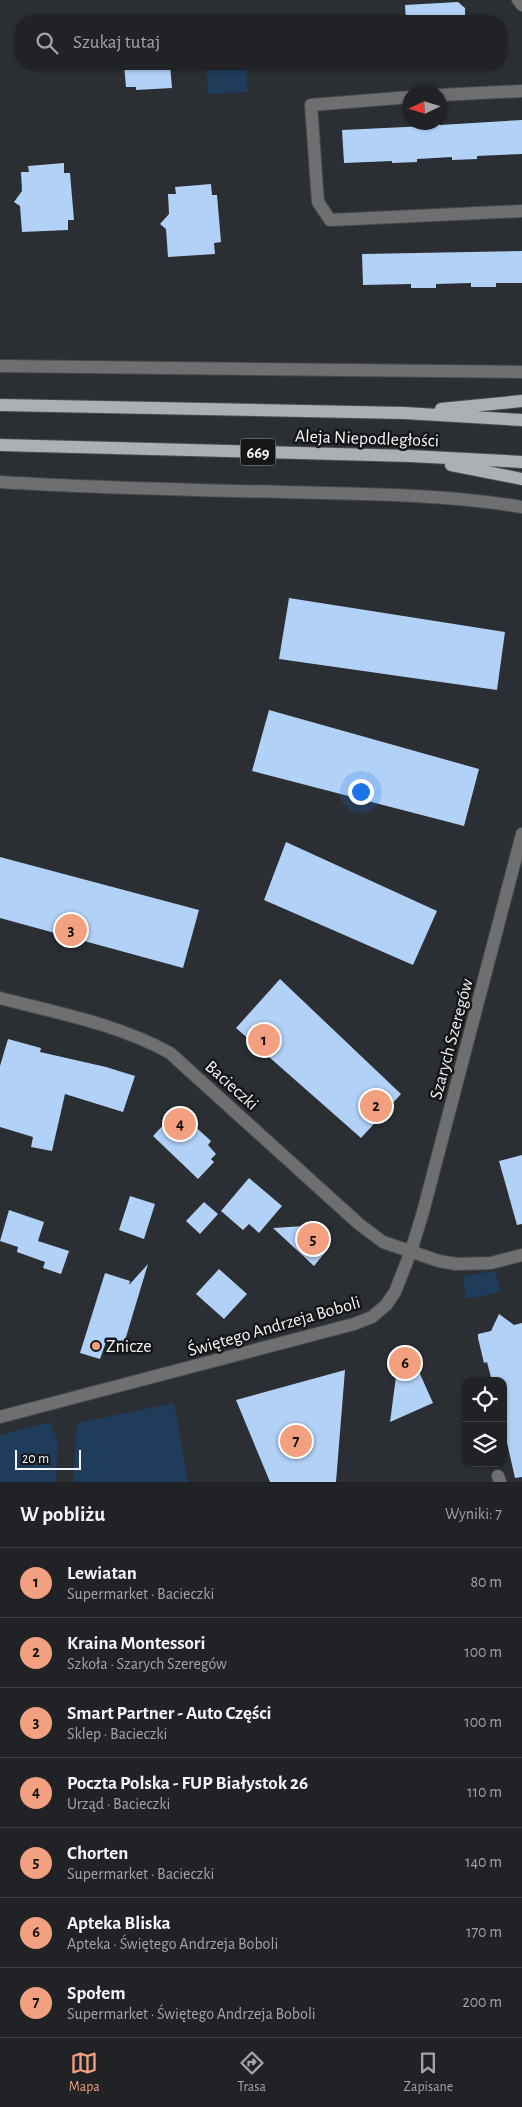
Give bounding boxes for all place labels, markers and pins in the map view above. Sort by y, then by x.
pin: 3 [55,911,87,949]
pin: 1 [248,1021,280,1059]
pin: 2 [360,1087,392,1125]
pin: 4 [164,1105,196,1143]
pin: 5 [297,1220,329,1258]
place label: Znicze [106,1338,152,1356]
marker: Znicze [90,1340,102,1352]
pin: 6 [389,1344,421,1382]
pin: 7 [280,1422,312,1460]

